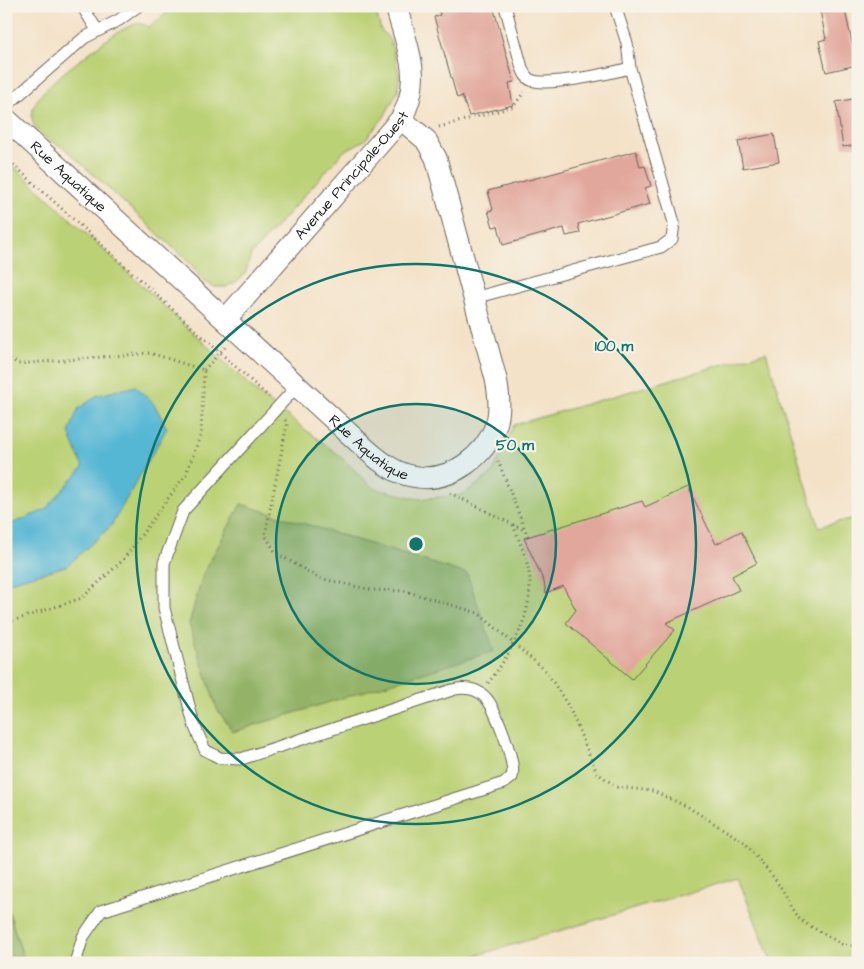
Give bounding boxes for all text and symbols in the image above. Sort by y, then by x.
street label: Avenue Principale-Ouest [290,107,414,244]
street label: Rue Aquatique [26,136,111,217]
text: 100 m [595,336,634,357]
street label: Rue Aquatique [324,410,411,485]
text: 50 m [496,435,534,456]
centre of rings [407,535,425,553]

